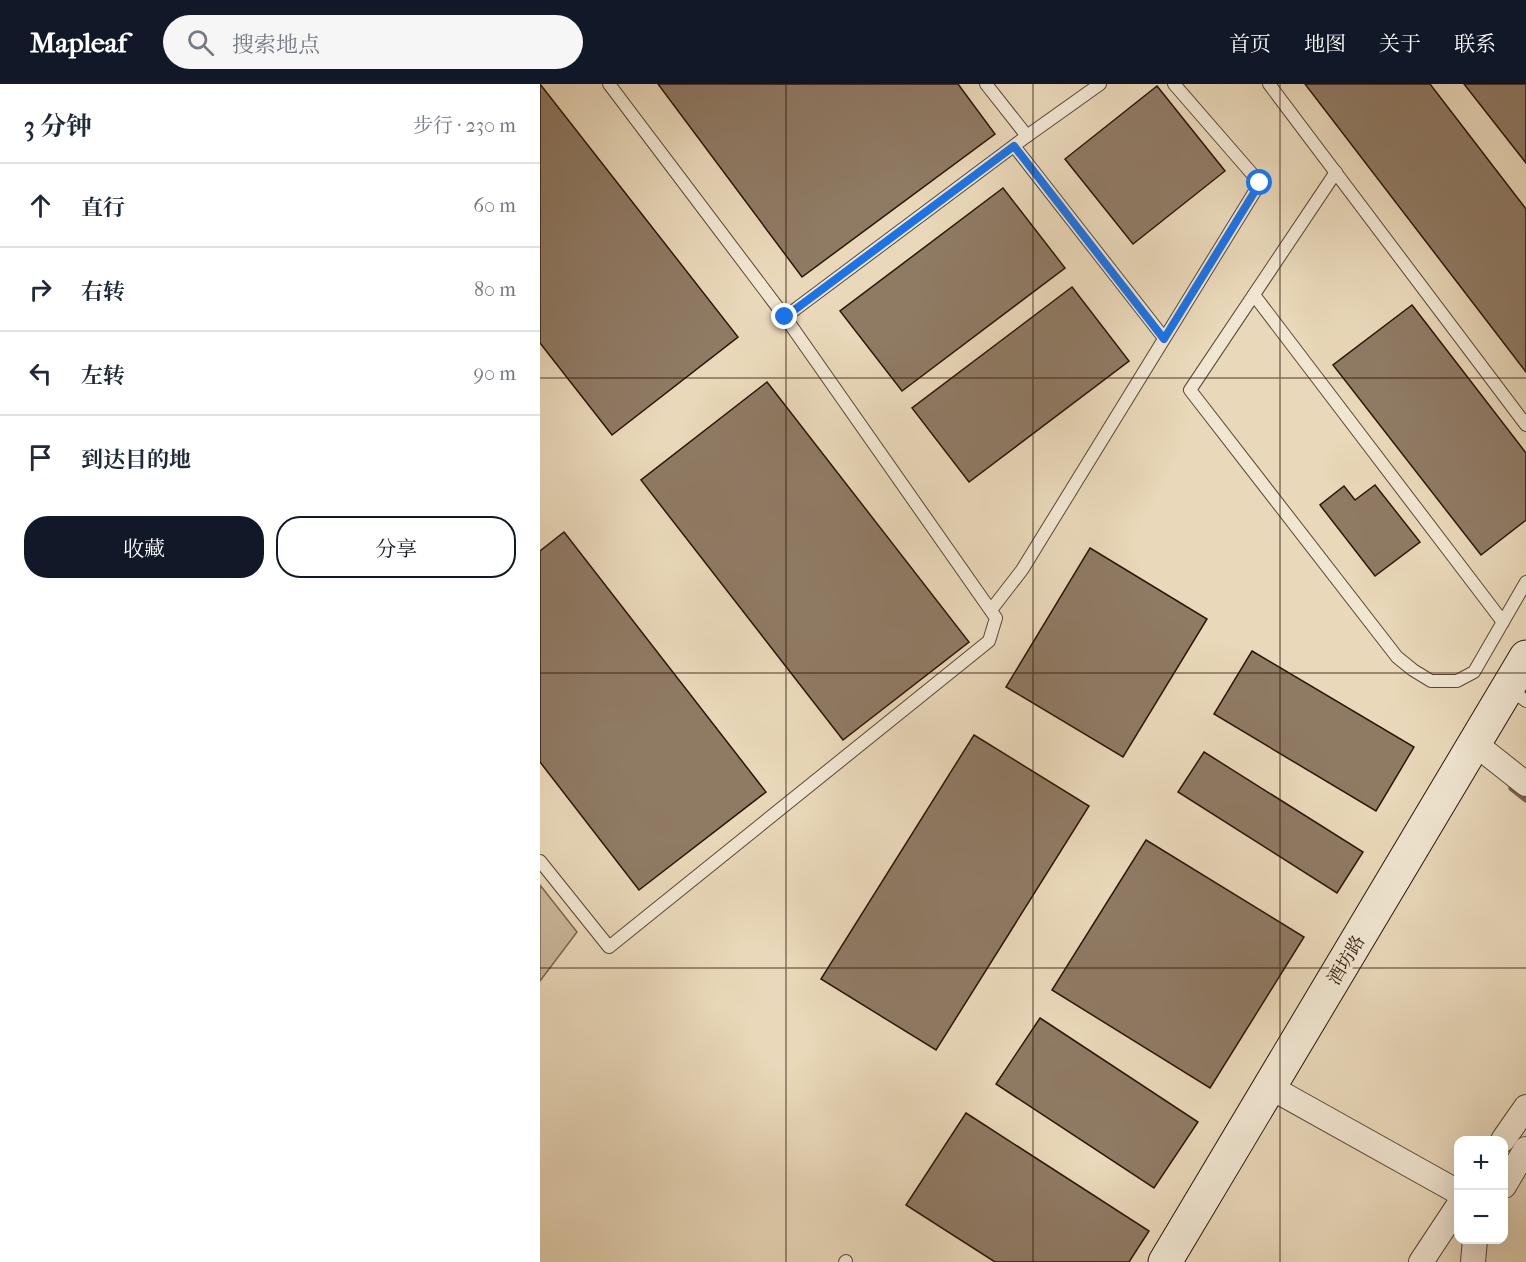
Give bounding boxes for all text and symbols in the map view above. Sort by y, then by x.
search box [163,15,583,69]
text: Mapleaf [30,26,127,59]
icon: search [184,26,217,59]
text: 搜索地点 [232,32,320,58]
text: 首页 [1229,32,1271,56]
text: 地图 [1304,32,1346,56]
text: 关于 [1379,32,1421,56]
text: 联系 [1454,32,1496,56]
text: 3 分钟 [24,111,92,142]
text: 步行 · 230 m [413,114,516,137]
route start [1246,169,1272,195]
icon: ahead [24,189,57,222]
text: 60 m [473,194,516,217]
text: 直行 [81,195,125,221]
icon: right [24,273,57,306]
text: 80 m [474,278,516,301]
text: 右转 [81,279,125,305]
route end [771,303,797,329]
icon: left [24,357,57,390]
text: 90 m [474,362,516,385]
text: 左转 [81,363,125,389]
icon: arrive [24,441,57,474]
text: 到达目的地 [81,447,191,473]
button: 收藏 [24,516,264,578]
button: 分享 [276,516,516,578]
street label: 酒坊路 [1324,932,1369,989]
map controls [1454,1136,1508,1244]
button: + [1454,1136,1508,1190]
button: − [1454,1190,1508,1244]

